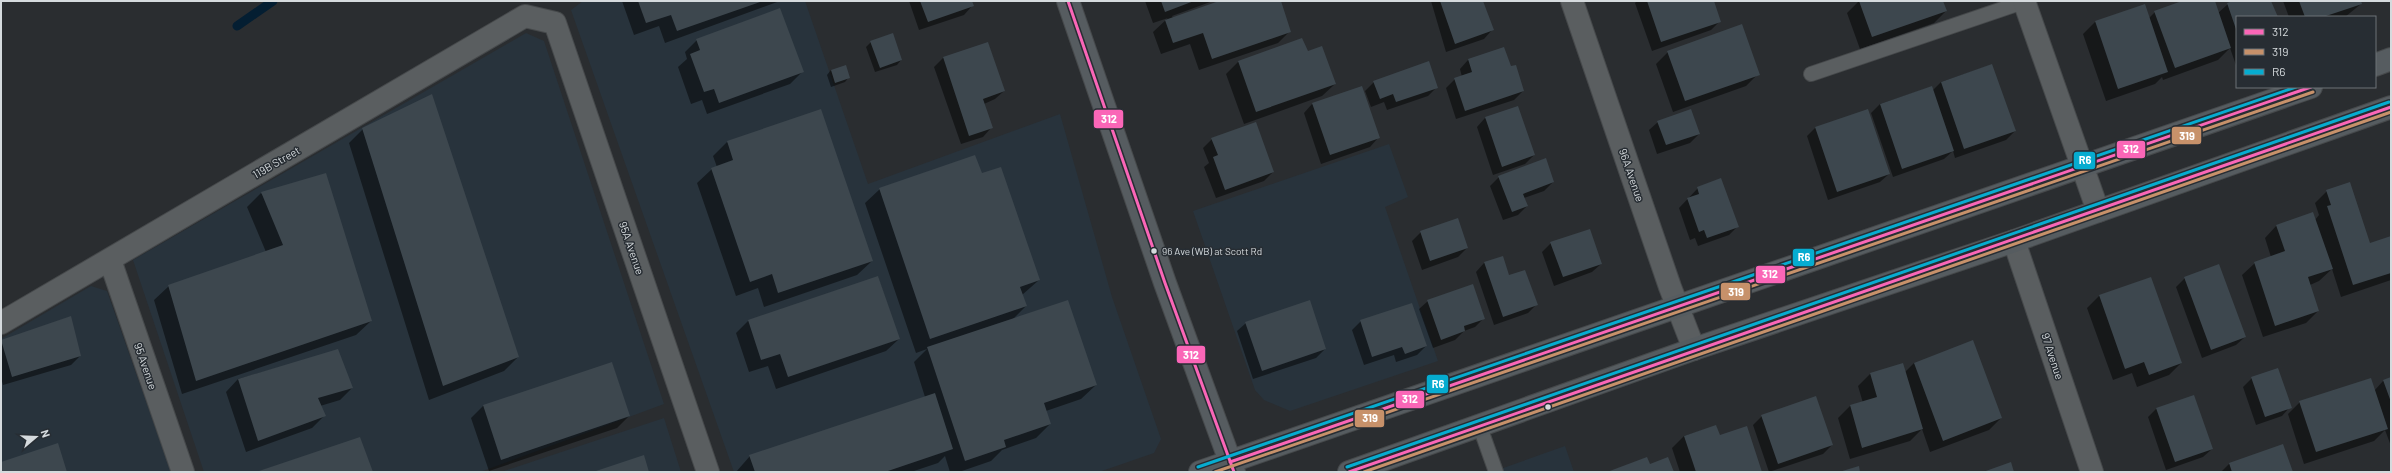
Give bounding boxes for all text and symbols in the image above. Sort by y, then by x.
legend [2236,16,2376,88]
text: 312 [2272,24,2289,38]
text: 319 [2272,44,2289,58]
text: R6 [2272,64,2286,78]
line badge: 312 [1093,109,1124,129]
text: 312 [1101,112,1117,125]
line badge: 319 [2171,126,2202,145]
text: 319 [2179,129,2195,142]
line badge: 312 [2116,140,2146,159]
text: 312 [2123,142,2139,155]
street label: 119B Street [250,143,302,181]
street label: 96A Avenue [1617,147,1647,203]
line badge: R6 [2073,151,2096,170]
text: R6 [2079,153,2091,166]
street label: 95A Avenue [617,220,647,276]
place label: 96 Ave (WB) at Scott Rd [1162,245,1262,257]
marker: 96 Ave (WB) at Scott Rd [1149,246,1159,256]
line badge: R6 [1792,248,1815,267]
text: R6 [1798,250,1810,263]
line badge: 312 [1755,265,1786,284]
text: 312 [1762,267,1778,280]
line badge: 319 [1720,282,1751,301]
text: 319 [1728,285,1744,298]
street label: 97 Avenue [2039,331,2067,381]
street label: 95 Avenue [132,341,160,391]
line badge: 312 [1176,345,1206,364]
text: 312 [1183,348,1199,361]
line badge: R6 [1426,374,1449,394]
text: R6 [1432,377,1444,390]
line badge: 312 [1395,390,1425,409]
text: 312 [1402,392,1418,405]
unlabelled marker [1543,402,1553,412]
line badge: 319 [1354,409,1385,428]
text: 319 [1362,411,1378,424]
north arrow [16,417,56,457]
text: N [39,428,53,439]

